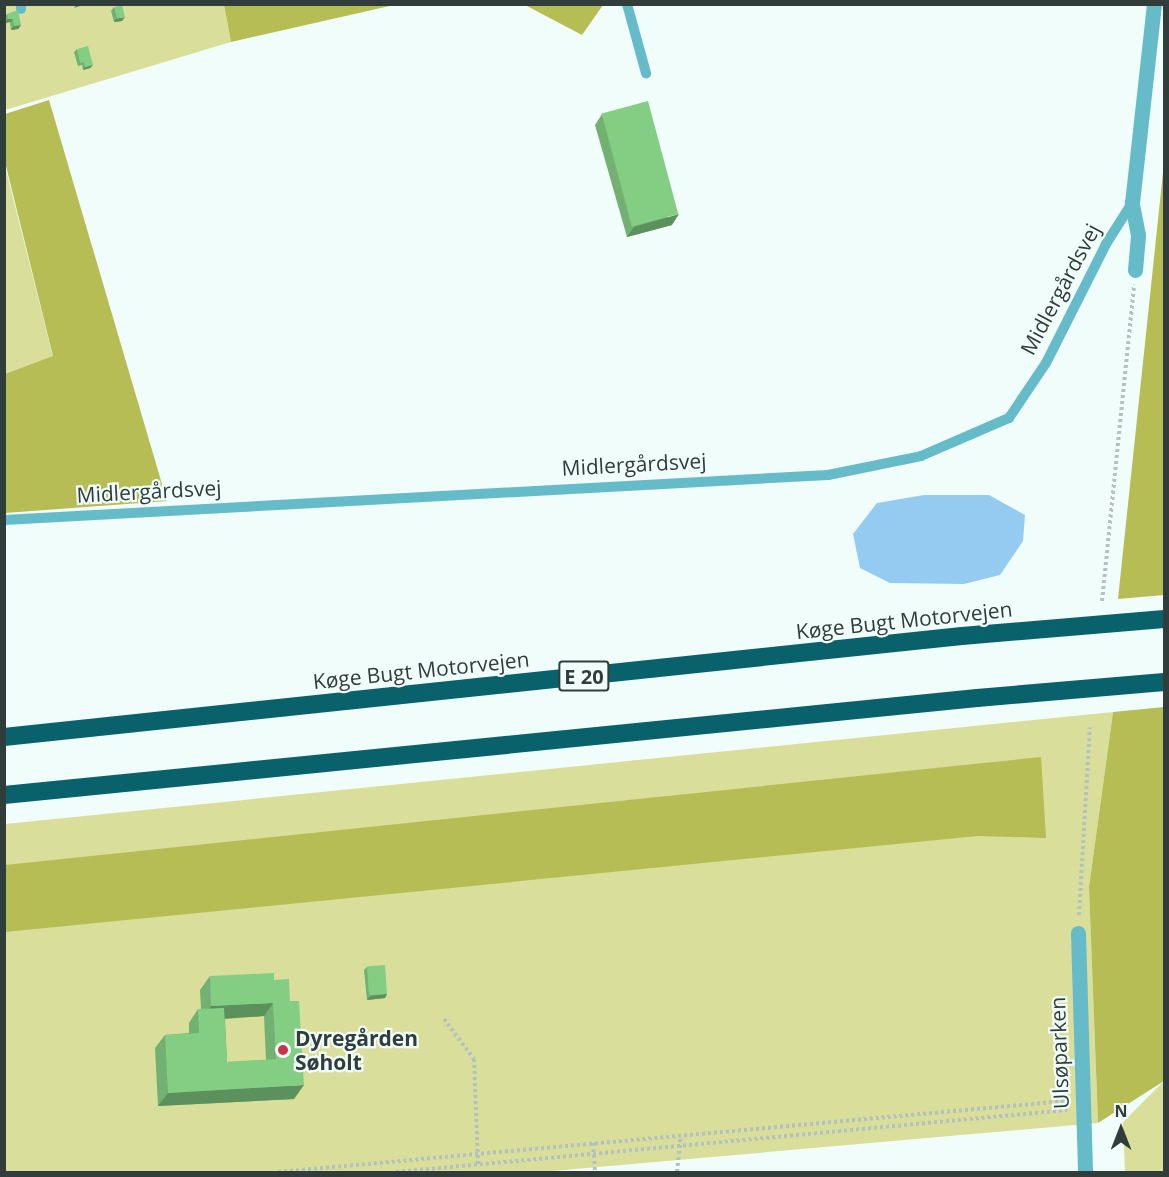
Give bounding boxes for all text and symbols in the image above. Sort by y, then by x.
street label: Midlergårdsvej [1015,219,1105,359]
street label: Midlergårdsvej [561,448,707,480]
street label: Midlergårdsvej [76,475,222,507]
street label: Køge Bugt Motorvejen [795,596,1013,644]
street label: Køge Bugt Motorvejen [312,646,530,694]
road number: E 20 [557,659,611,693]
street label: Ulsøparken [1044,997,1074,1109]
place label: Dyregården Søholt [295,1025,418,1075]
marker: Dyregården Søholt [276,1043,290,1057]
north arrow [1091,1099,1151,1159]
text: N [1114,1100,1128,1122]

